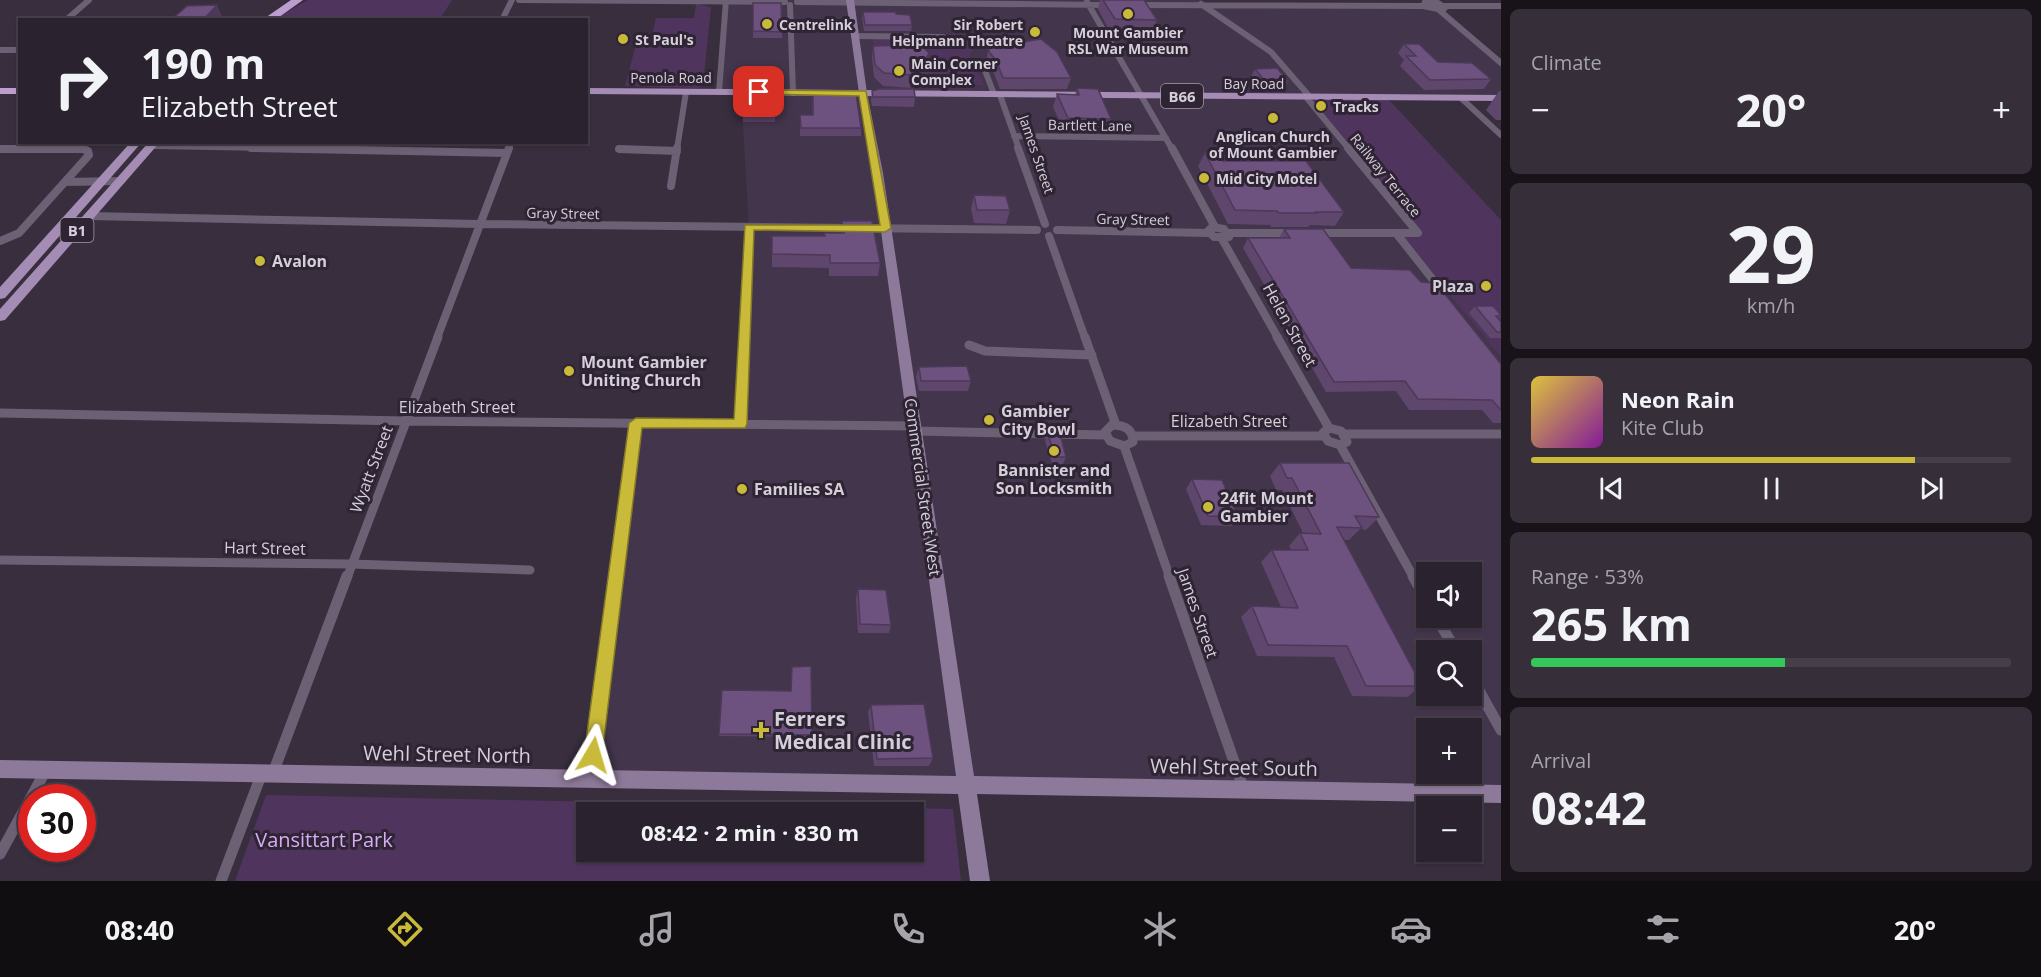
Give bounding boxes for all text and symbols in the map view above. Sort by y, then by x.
marker: Mount Gambier RSL War Museum [1121,7,1135,21]
place label: Centrelink [779,15,853,34]
place label: Sir Robert Helpmann Theatre [892,15,1023,50]
marker: Centrelink [760,17,774,31]
place label: Mount Gambier RSL War Museum [1067,23,1189,58]
marker: Sir Robert Helpmann Theatre [1028,25,1042,39]
place label: St Paul's [635,30,694,49]
marker: St Paul's [616,32,630,46]
text: 190 m [141,34,265,91]
icon: right [42,42,120,120]
text: Climate [1531,49,1602,76]
place label: Main Corner Complex [911,54,998,89]
marker: Main Corner Complex [892,64,906,78]
pin [733,66,784,117]
street label: Penola Road [630,68,712,87]
street label: Bay Road [1224,74,1284,93]
icon: arrive [742,75,775,108]
text: 20° [1736,79,1806,140]
road number: B66 [1161,84,1203,108]
text: − [1531,87,1550,132]
text: + [1992,87,2011,132]
text: Elizabeth Street [141,88,338,125]
place label: Tracks [1333,97,1379,116]
marker: Tracks [1314,99,1328,113]
street label: James Street [1014,110,1059,196]
marker: Anglican Church of Mount Gambier [1266,111,1280,125]
street label: Bartlett Lane [1048,115,1132,135]
place label: Anglican Church of Mount Gambier [1209,127,1338,162]
street label: Railway Terrace [1346,129,1426,221]
place label: Mid City Motel [1216,169,1317,188]
marker: Mid City Motel [1197,171,1211,185]
text: 29 [1726,200,1816,306]
street label: Gray Street [526,203,600,223]
street label: Gray Street [1096,209,1170,229]
road number: B1 [60,218,94,242]
place label: Avalon [272,250,327,272]
marker: Avalon [253,254,267,268]
place label: Plaza [1432,275,1474,297]
street label: Helen Street [1258,279,1322,371]
marker: Plaza [1479,279,1493,293]
text: km/h [1747,292,1795,319]
place label: Mount Gambier Uniting Church [581,351,707,391]
marker: Mount Gambier Uniting Church [562,364,576,378]
text: Neon Rain [1621,384,1735,414]
street label: Elizabeth Street [399,396,516,418]
street label: Commercial Street West [900,397,946,578]
place label: Gambier City Bowl [1001,400,1076,440]
street label: Elizabeth Street [1171,410,1288,432]
marker: Gambier City Bowl [982,413,996,427]
text: Kite Club [1621,414,1704,441]
street label: Wyatt Street [344,422,398,516]
marker: Bannister and Son Locksmith [1047,444,1061,458]
place label: Bannister and Son Locksmith [996,459,1112,499]
icon: previous [1595,472,1628,505]
icon: pause [1755,472,1788,505]
icon: next [1915,472,1948,505]
place label: Families SA [754,478,845,500]
marker: Families SA [735,482,749,496]
place label: 24fit Mount Gambier [1220,487,1313,527]
marker: 24fit Mount Gambier [1201,500,1215,514]
street label: Hart Street [224,536,306,560]
map controls [1416,562,1482,862]
button: sound [1416,562,1482,628]
street label: James Street [1172,563,1224,661]
text: Range · 53% [1531,563,1644,590]
text: 265 km [1531,593,1692,654]
button: search [1416,640,1482,706]
place label: Ferrers Medical Clinic [774,705,912,755]
button: + [1416,718,1482,784]
marker: Ferrers Medical Clinic [752,721,770,739]
position arrow [561,723,625,787]
street label: Wehl Street North [363,739,531,769]
text: Arrival [1531,747,1591,774]
street label: Wehl Street South [1150,752,1318,782]
text: 08:42 [1531,777,1647,838]
speed limit sign: 30 [18,784,96,862]
button: − [1416,796,1482,862]
text: 08:42 · 2 min · 830 m [641,817,859,847]
park label: Vansittart Park [255,826,393,853]
icon: directions [384,908,426,950]
icon: music [636,908,678,950]
icon: phone [887,908,929,950]
icon: climate [1139,908,1181,950]
icon: car [1390,908,1432,950]
icon: filters [1642,908,1684,950]
text: 08:40 [105,911,174,948]
text: 20° [1894,911,1936,948]

